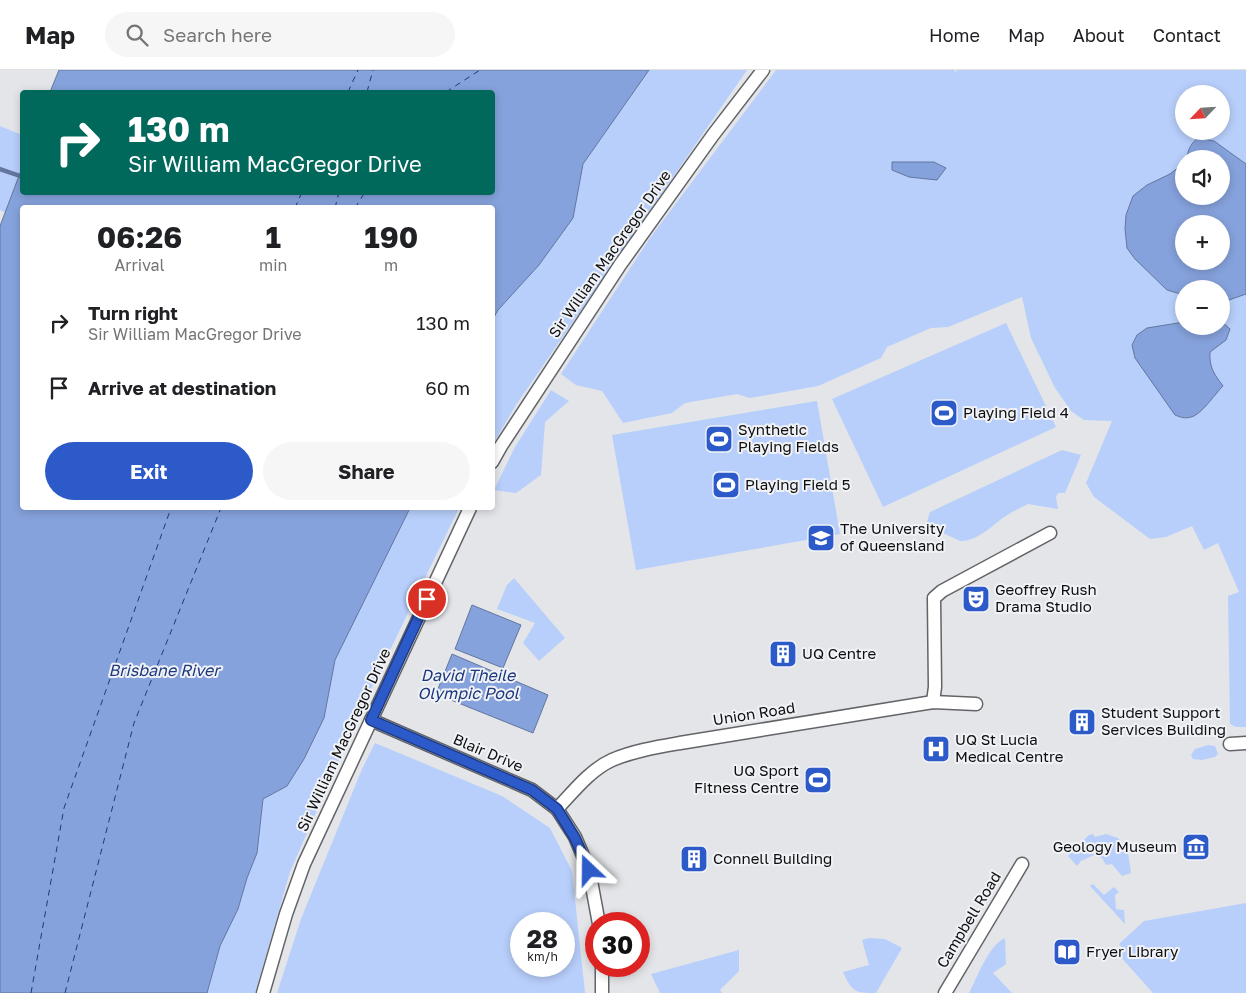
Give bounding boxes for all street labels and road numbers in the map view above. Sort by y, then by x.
street label: Sir William MacGregor Drive [544,166,674,341]
street label: Sir William MacGregor Drive [293,645,394,834]
street label: Union Road [711,698,796,728]
street label: Blair Drive [451,729,526,775]
street label: Campbell Road [932,868,1004,971]

